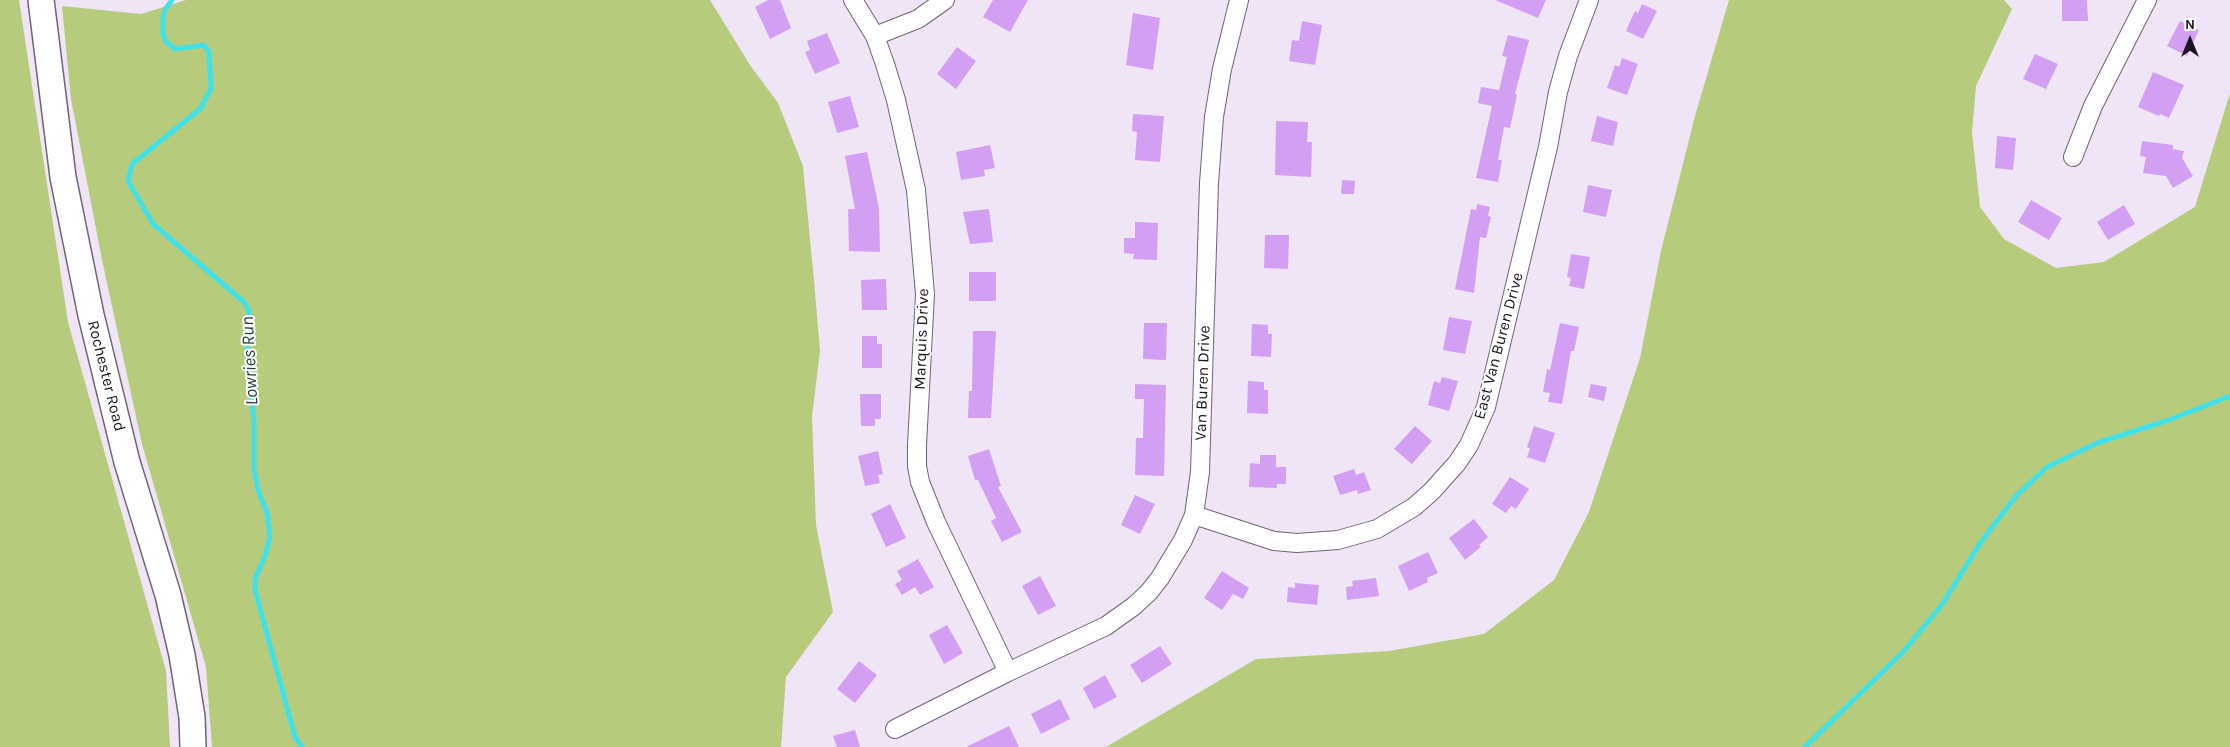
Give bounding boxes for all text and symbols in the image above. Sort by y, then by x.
north arrow [2165,15,2215,65]
text: N [2185,16,2195,33]
street label: East Van Buren Drive [1470,270,1528,422]
street label: Marquis Drive [911,288,933,390]
water label: Lowries Run [237,316,263,406]
street label: Rochester Road [83,319,129,433]
street label: Van Buren Drive [1191,325,1215,441]

